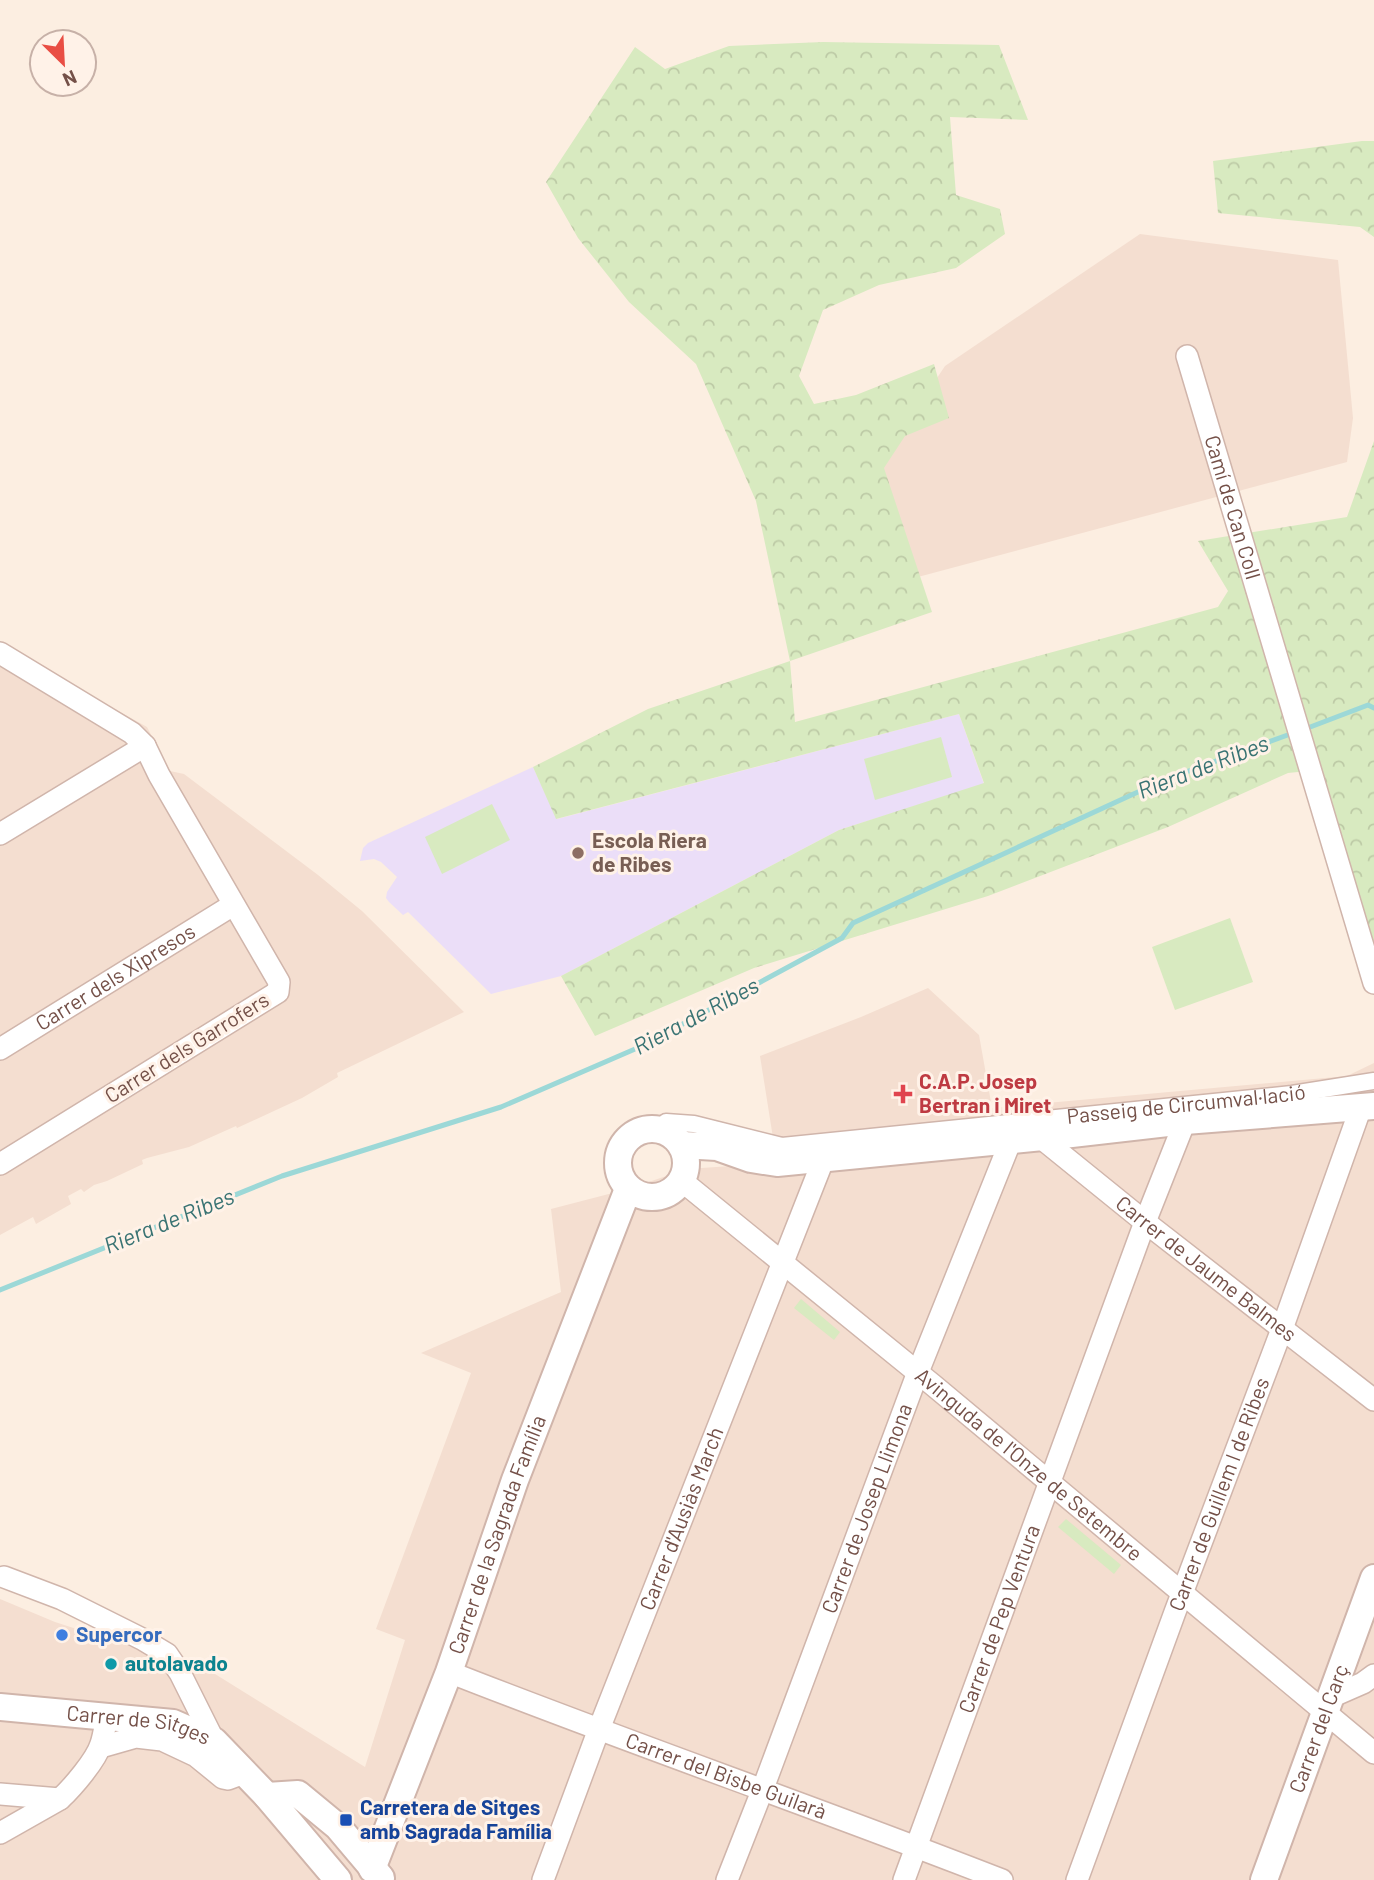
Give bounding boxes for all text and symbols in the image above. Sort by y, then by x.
north arrow [28,28,98,98]
text: N [60,66,81,92]
street label: Camí de Can Coll [1200,432,1267,582]
water label: Riera de Ribes [1133,728,1272,804]
place label: Escola Riera de Ribes [592,827,707,876]
marker: Escola Riera de Ribes [570,845,586,861]
street label: Carrer dels Xipresos [30,917,199,1035]
water label: Riera de Ribes [628,970,763,1060]
street label: Carrer dels Garrofers [100,986,273,1107]
place label: C.A.P. Josep Bertran i Miret [919,1068,1051,1117]
street label: Passeig de Circumval·lació [1065,1078,1307,1128]
marker: C.A.P. Josep Bertran i Miret [893,1084,913,1104]
water label: Riera de Ribes [99,1181,238,1259]
street label: Carrer de Jaume Balmes [1111,1190,1302,1346]
street label: Avinguda de l'Onze de Setembre [911,1362,1148,1565]
street label: Carrer de Guillem I de Ribes [1163,1374,1274,1614]
street label: Carrer de Josep Llimona [815,1400,916,1616]
street label: Carrer de la Sagrada Família [442,1411,550,1657]
street label: Carrer d'Ausiàs March [633,1423,728,1613]
street label: Carrer de Pep Ventura [952,1521,1044,1716]
place label: Supercor [76,1621,162,1646]
marker: Supercor [54,1627,70,1643]
place label: autolavado [125,1650,228,1675]
marker: autolavado [103,1656,119,1672]
street label: Carrer del Carç [1283,1660,1353,1796]
street label: Carrer de Sitges [66,1699,215,1749]
street label: Carrer del Bisbe Guilarà [623,1726,830,1823]
place label: Carretera de Sitges amb Sagrada Família [360,1794,552,1843]
marker: Carretera de Sitges amb Sagrada Família [338,1812,354,1828]

